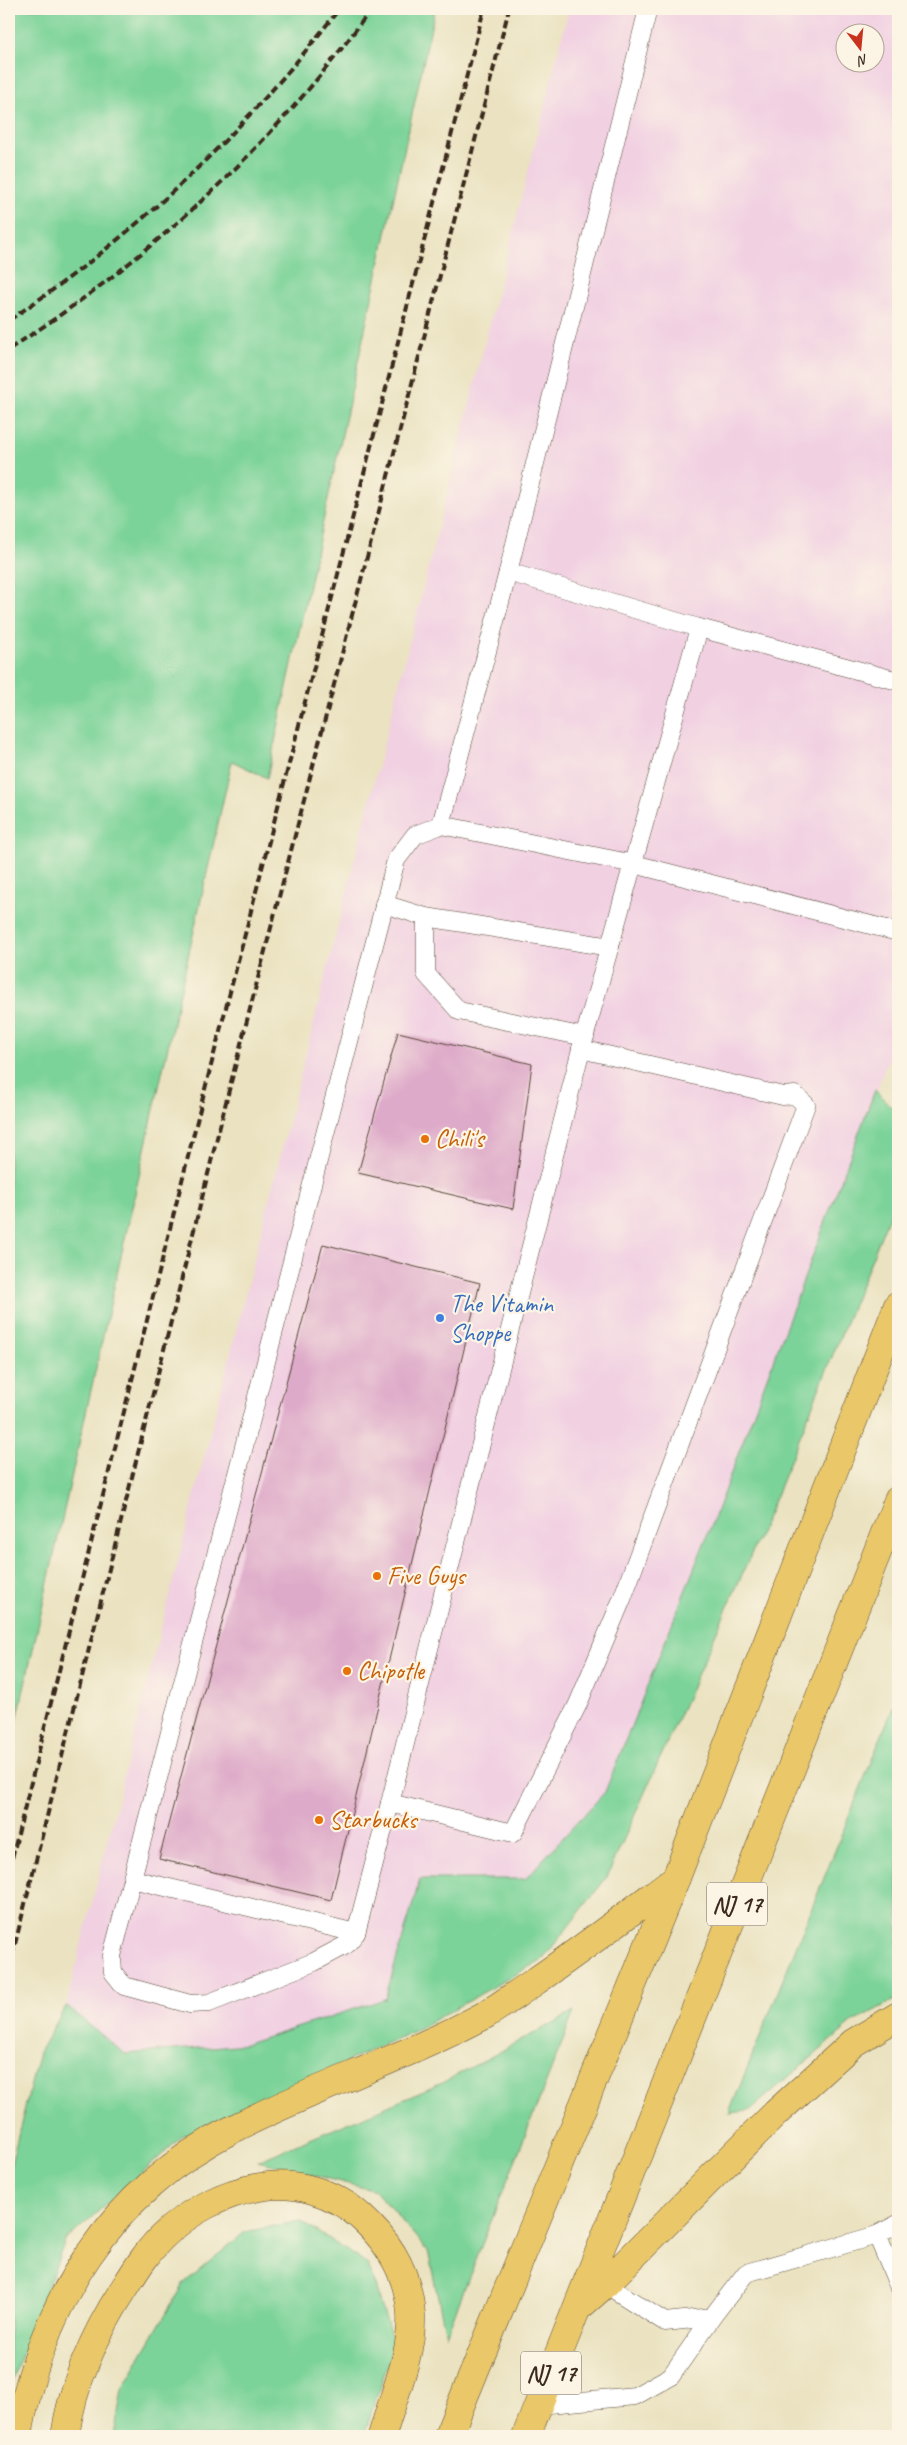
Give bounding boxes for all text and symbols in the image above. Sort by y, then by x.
north arrow [834,22,884,72]
text: N [855,51,870,70]
place label: Chili's [435,1123,486,1155]
marker: Chili's [419,1133,431,1145]
place label: The Vitamin Shoppe [450,1288,554,1349]
marker: The Vitamin Shoppe [434,1312,446,1324]
place label: Five Guys [387,1560,467,1592]
marker: Five Guys [371,1570,383,1582]
place label: Chipotle [357,1655,426,1687]
marker: Chipotle [341,1665,353,1677]
place label: Starbucks [329,1804,419,1836]
marker: Starbucks [313,1814,325,1826]
road number: NJ 17 [707,1882,767,1926]
road number: NJ 17 [521,2352,581,2394]

